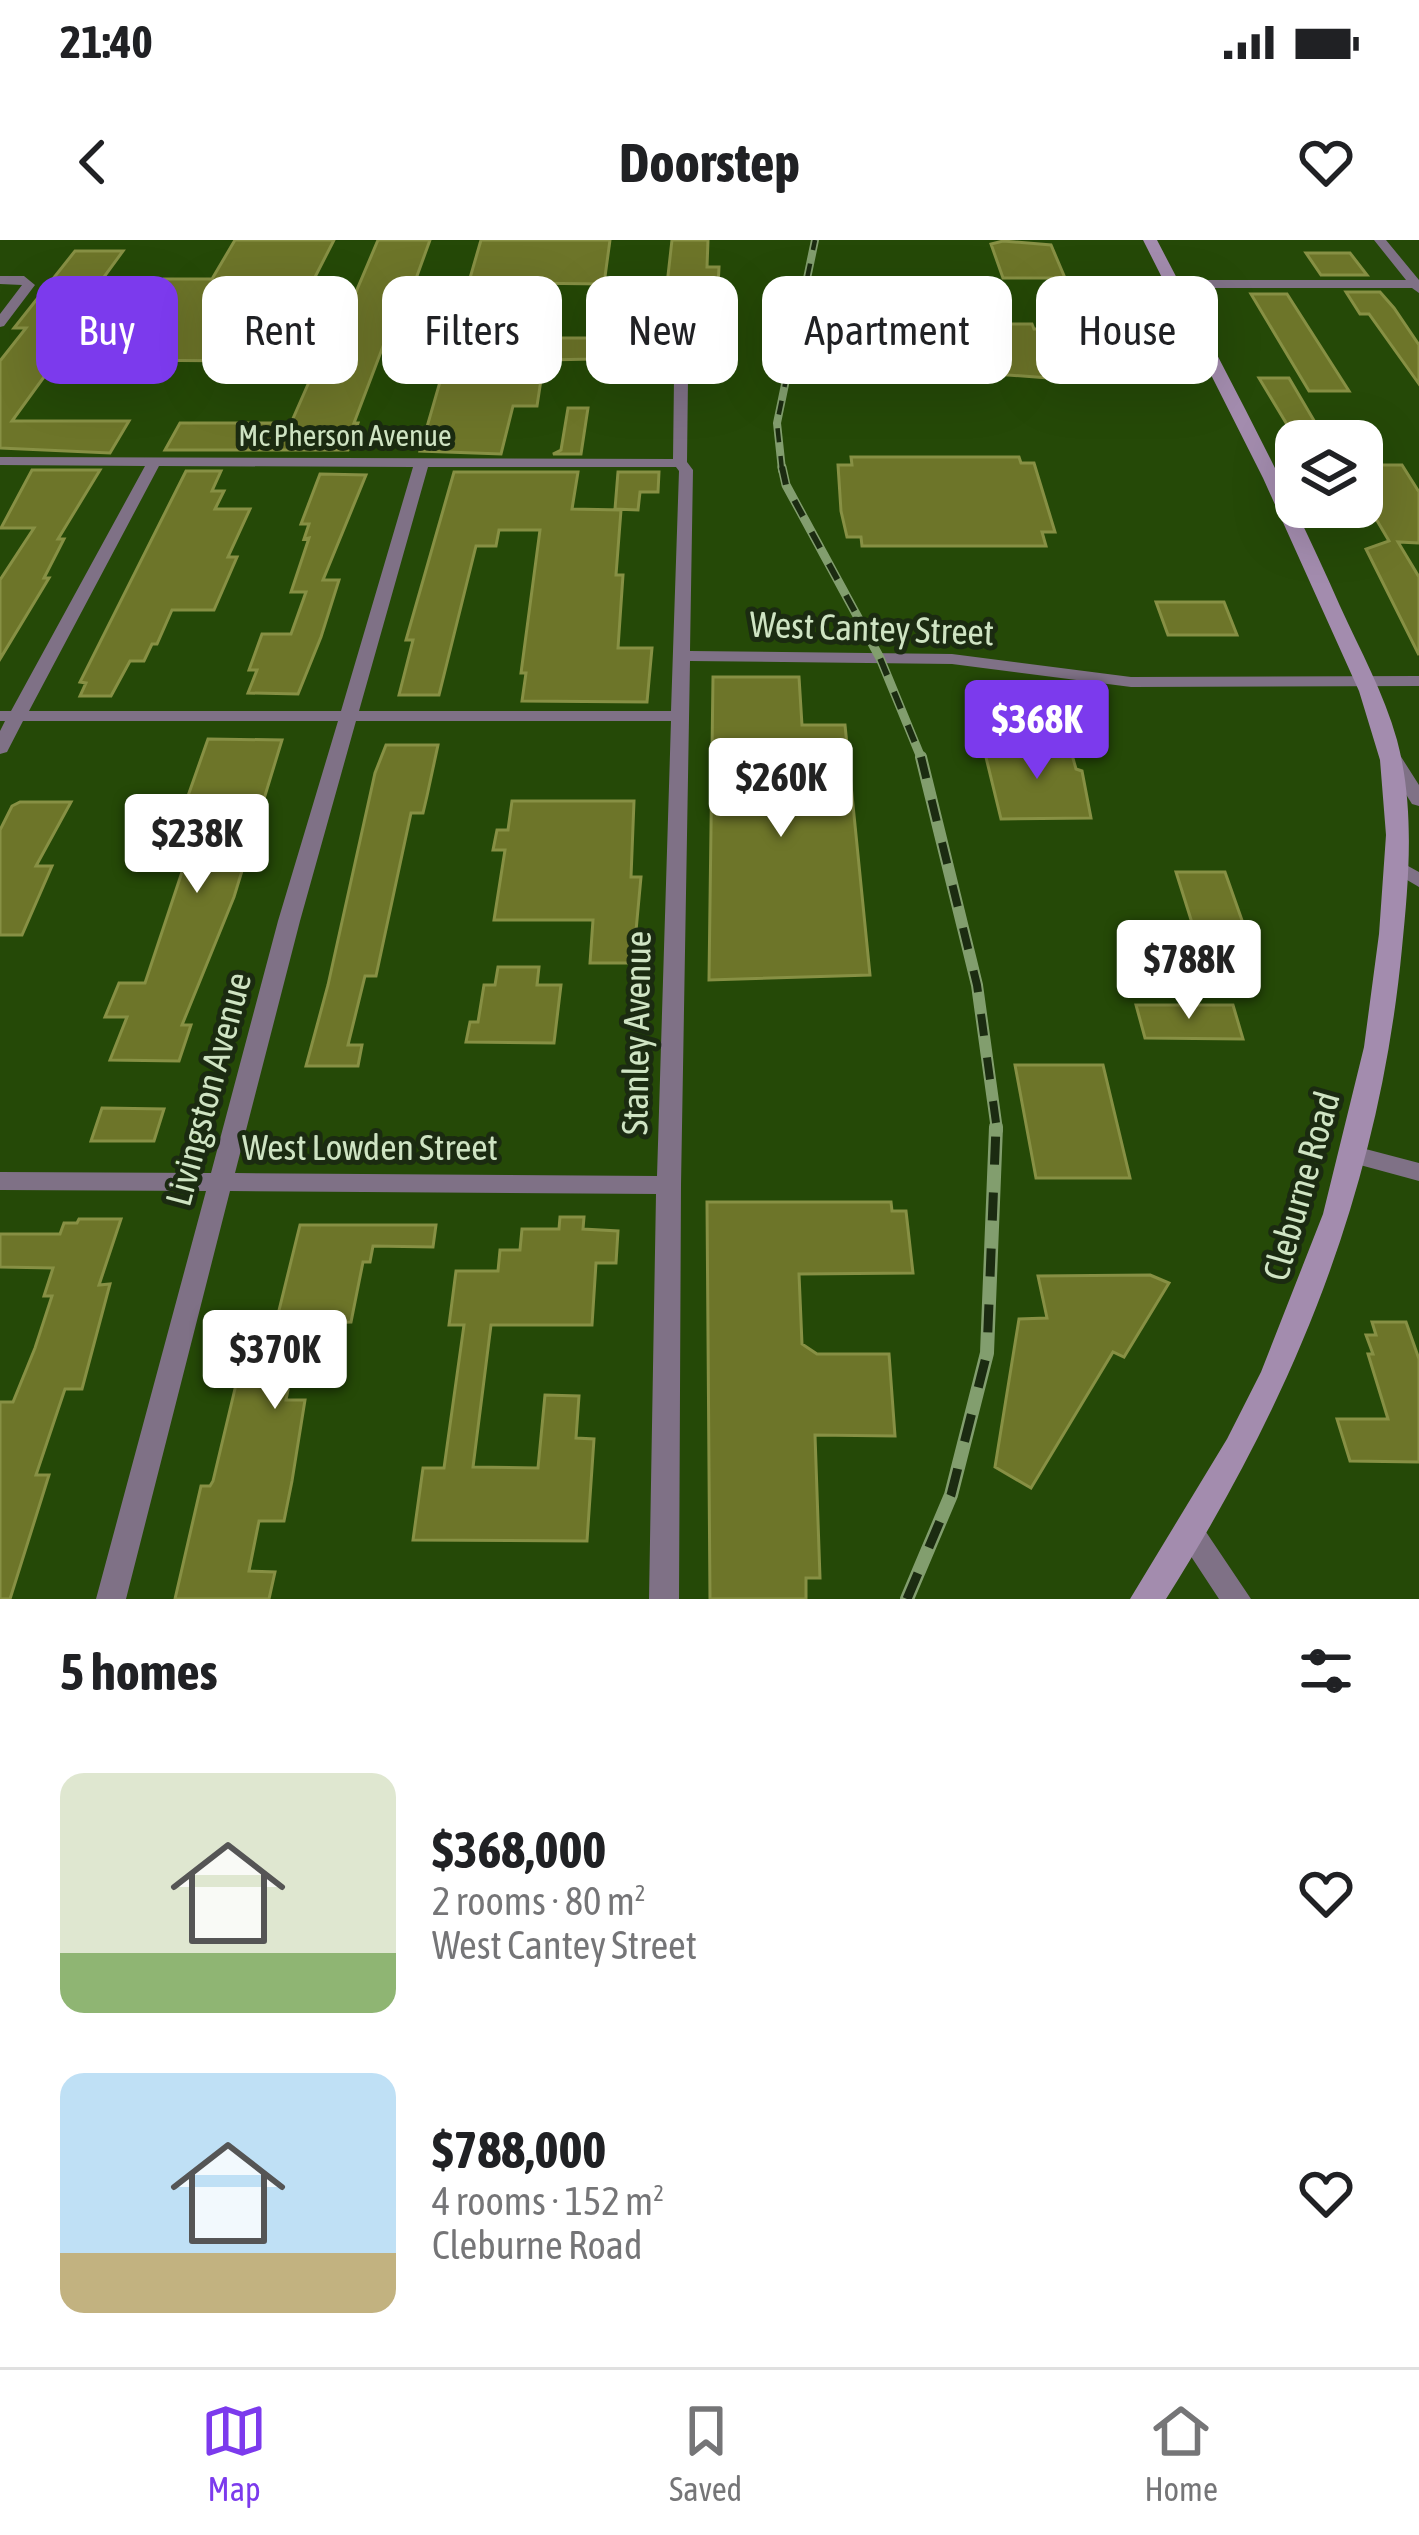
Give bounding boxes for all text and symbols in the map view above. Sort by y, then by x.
text: 21:40 [60,16,153,68]
icon: back [60,129,126,195]
icon: heart [1293,129,1359,195]
text: Doorstep [619,132,800,193]
chip: Buy [36,276,178,384]
chip: Rent [202,276,358,384]
chip: Filters [382,276,562,384]
chip: New [586,276,738,384]
chip: Apartment [762,276,1012,384]
chip: House [1036,276,1218,384]
street label: Mc Pherson Avenue [238,418,452,452]
map controls [1275,420,1383,528]
button: layers [1275,420,1383,528]
street label: West Cantey Street [749,603,995,653]
pin: $368K [953,680,1121,782]
text: $368K [992,697,1082,741]
pin: $260K [697,738,865,840]
text: $260K [736,755,826,799]
pin: $238K [113,794,281,896]
text: $238K [152,811,242,855]
pin: $788K [1105,920,1273,1022]
street label: Stanley Avenue [613,931,659,1135]
text: $788K [1144,937,1234,981]
street label: Livingston Avenue [157,968,259,1210]
street label: Cleburne Road [1254,1087,1348,1285]
street label: West Lowden Street [242,1126,498,1168]
pin: $370K [191,1310,359,1412]
text: $370K [230,1327,320,1371]
icon: filters [1293,1638,1359,1704]
text: 5 homes [60,1642,218,1701]
text: $368,000 [432,1820,606,1879]
icon: home [156,1821,300,1965]
icon: heart [1293,1860,1359,1926]
text: 2 rooms · 80 m² [432,1879,646,1923]
text: West Cantey Street [432,1923,697,1967]
text: $788,000 [432,2120,606,2179]
icon: home [156,2121,300,2265]
icon: heart [1293,2160,1359,2226]
text: 4 rooms · 152 m² [432,2179,664,2223]
text: Cleburne Road [432,2223,642,2267]
tab: Map [201,2398,267,2508]
tab: Saved [669,2398,742,2508]
tab: Home [1144,2398,1218,2508]

